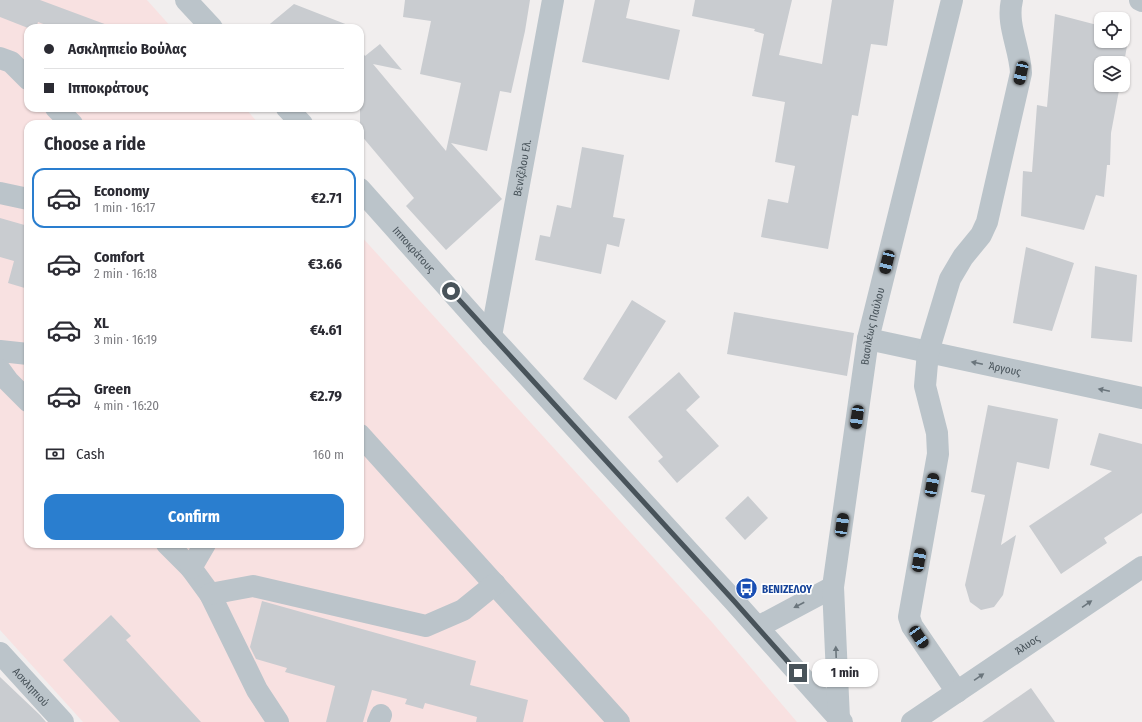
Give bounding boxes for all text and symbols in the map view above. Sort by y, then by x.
map controls [1094,12,1130,92]
button: locate [1094,12,1130,48]
text: Ασκληπιείο Βούλας [68,40,186,58]
button: layers [1094,56,1130,92]
car [1013,60,1029,86]
text: Ιπποκράτους [68,79,148,97]
text: Choose a ride [44,133,146,155]
street label: Βενιζέλου Ελ. [511,138,534,198]
icon: car [46,180,82,216]
text: Economy [94,182,149,200]
text: €2.71 [311,189,342,207]
text: 1 min · 16:17 [94,200,155,215]
street label: Ιπποκράτους [390,224,438,276]
icon: car [46,246,82,282]
text: Comfort [94,248,145,266]
car [878,249,896,275]
text: €3.66 [308,255,342,273]
text: 2 min · 16:18 [94,266,157,281]
route start [442,282,460,300]
street label: Βασιλέως Παύλου [858,286,888,366]
icon: car [46,312,82,348]
text: XL [94,314,109,332]
text: €4.61 [310,321,342,339]
text: 3 min · 16:19 [94,332,157,347]
one-way arrow [971,359,983,365]
street label: Άργους [987,359,1022,379]
icon: car [46,378,82,414]
text: Green [94,380,131,398]
text: €2.79 [310,387,342,405]
one-way arrow [1098,387,1110,393]
text: 4 min · 16:20 [94,398,159,413]
car [849,404,865,430]
icon: cash [44,443,66,465]
text: Cash [76,445,105,463]
text: 160 m [313,447,344,462]
car [924,472,940,498]
button: Confirm [44,494,344,540]
car [834,512,850,538]
car [911,547,927,573]
bus stop icon: ΒΕΝΙΖΕΛΟΥ [733,576,759,602]
place label: ΒΕΝΙΖΕΛΟΥ [762,583,813,596]
one-way arrow [1082,600,1092,608]
one-way arrow [793,602,804,609]
car [907,624,931,650]
street label: Άλυος [1013,632,1043,658]
one-way arrow [833,645,839,658]
callout: 1 min [812,659,878,687]
route end [789,664,807,682]
street label: Ασκληπιού [10,665,51,709]
text: 1 min [831,665,859,680]
one-way arrow [974,673,984,681]

